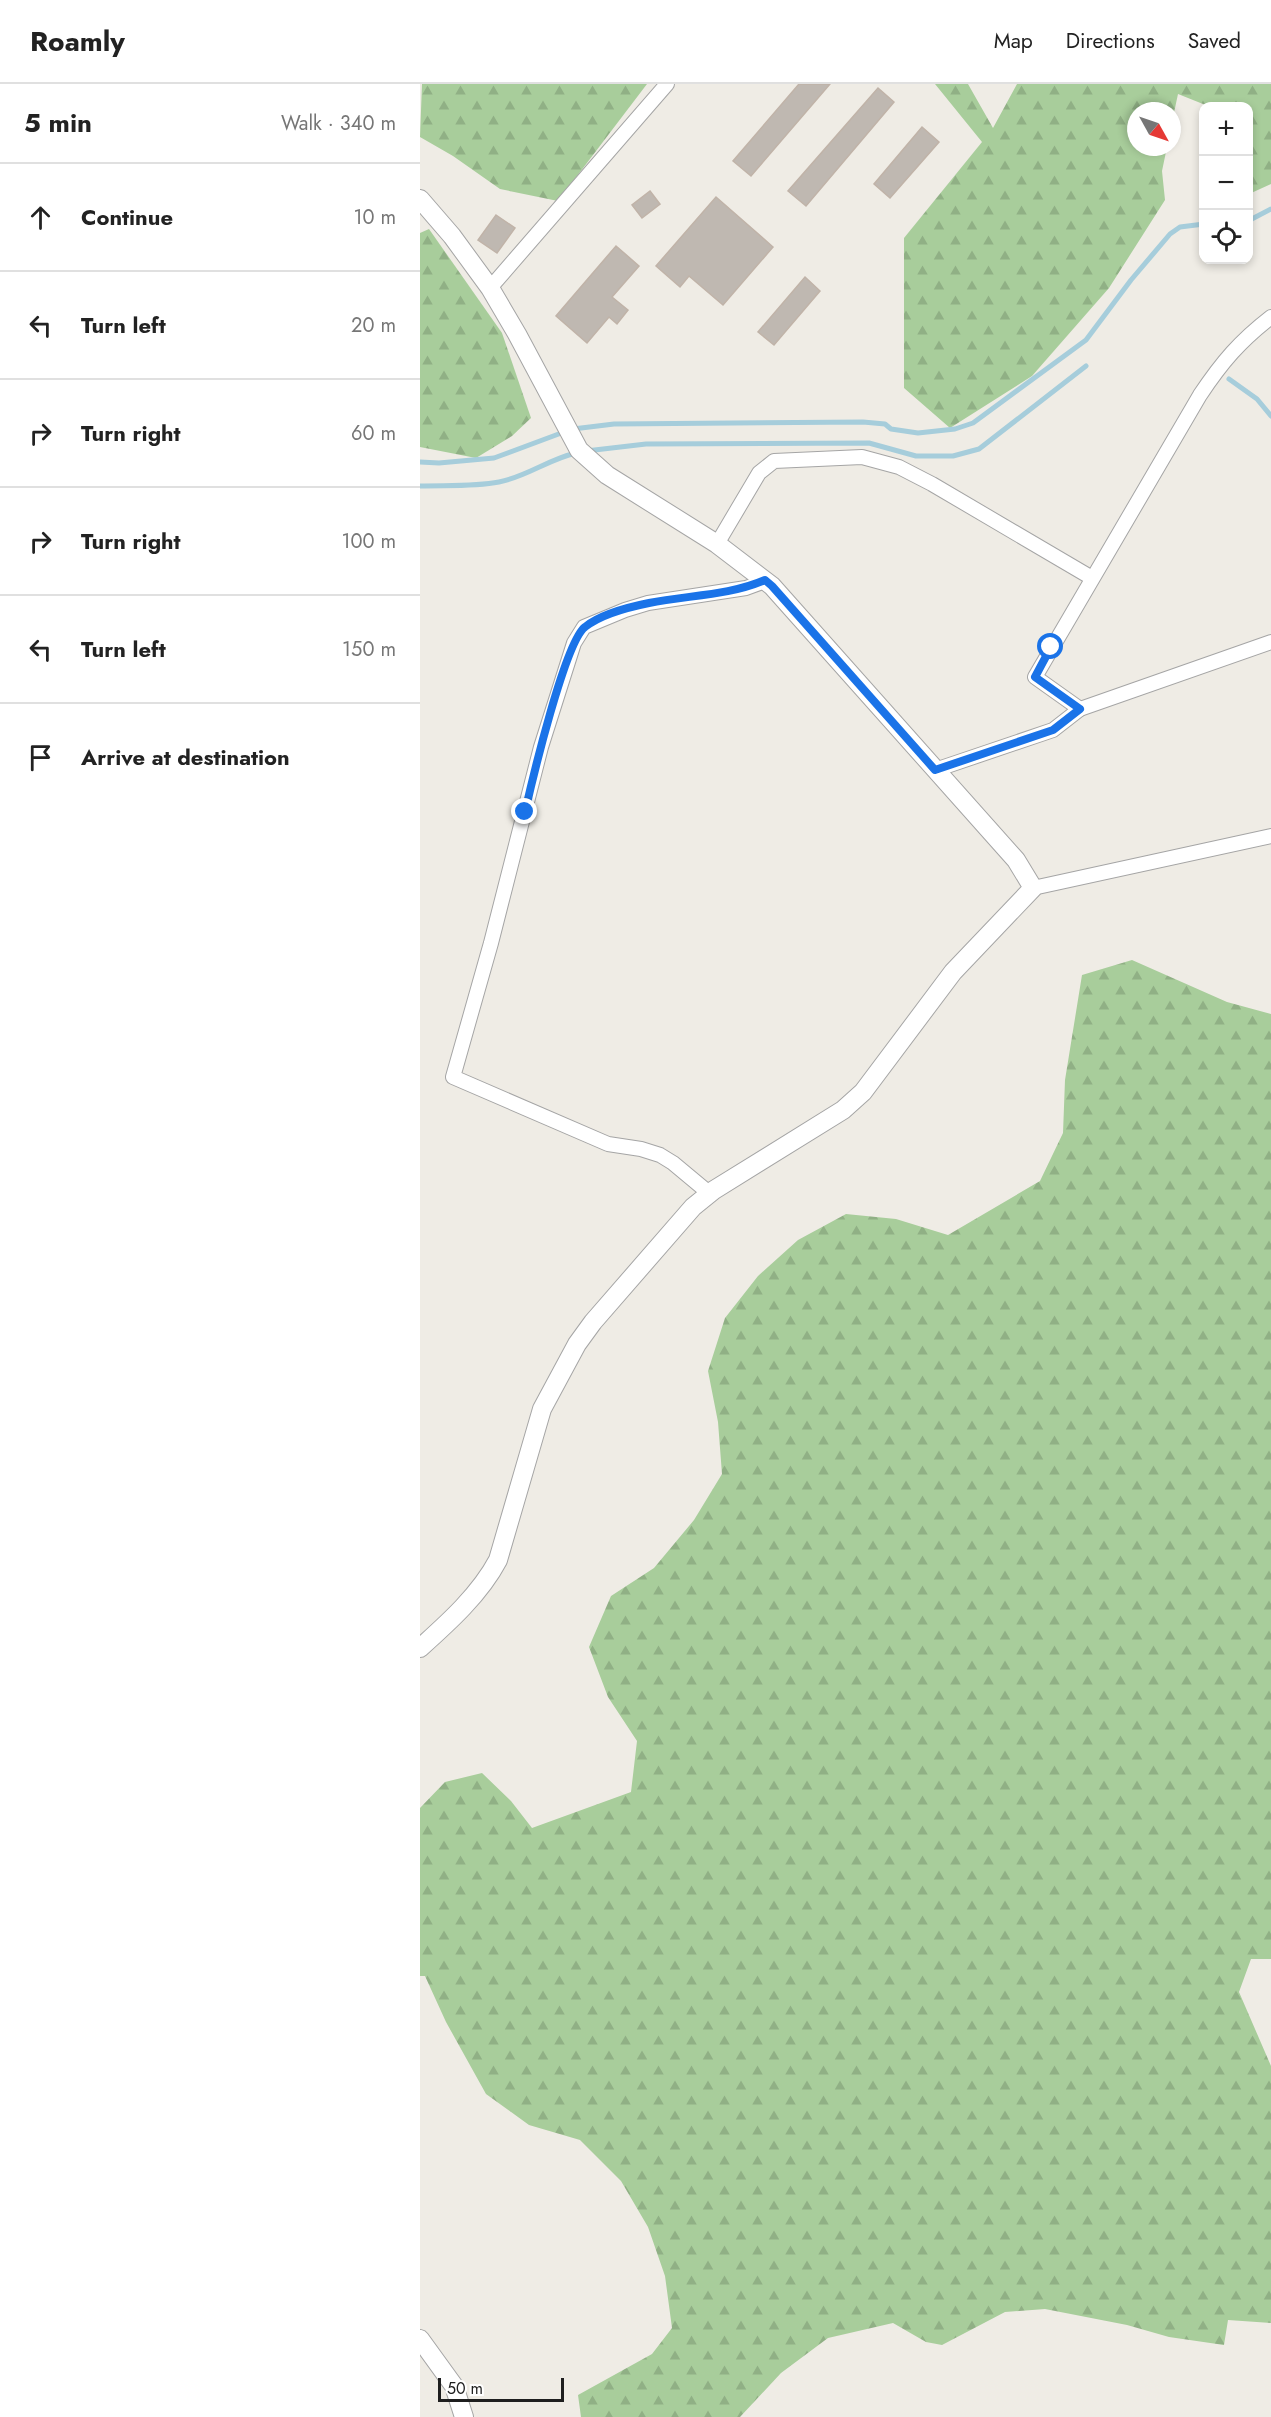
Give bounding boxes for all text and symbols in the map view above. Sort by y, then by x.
text: Roamly [30,21,125,62]
text: Map [994,26,1033,56]
text: Directions [1066,26,1155,56]
text: Saved [1188,26,1241,56]
north arrow [1127,102,1181,156]
map controls [1199,102,1253,264]
button: + [1199,102,1253,156]
text: 5 min [24,104,92,142]
text: Walk · 340 m [281,109,396,138]
button: − [1199,156,1253,210]
icon: ahead [24,201,57,234]
text: Continue [81,201,173,233]
text: 10 m [353,203,396,232]
button: locate [1199,210,1253,264]
icon: left [24,309,57,342]
text: Turn left [81,309,166,341]
text: 20 m [351,311,396,340]
icon: right [24,417,57,450]
text: Turn right [81,417,181,449]
text: 60 m [351,419,396,448]
icon: right [24,525,57,558]
text: Turn right [81,525,181,557]
text: 100 m [341,527,396,556]
icon: left [24,633,57,666]
text: Turn left [81,633,166,665]
route start [1037,633,1063,659]
text: 150 m [342,635,396,664]
icon: arrive [24,741,57,774]
text: Arrive at destination [81,741,290,773]
route end [511,798,537,824]
scale bar [438,2375,564,2402]
text: 50 m [447,2377,483,2400]

